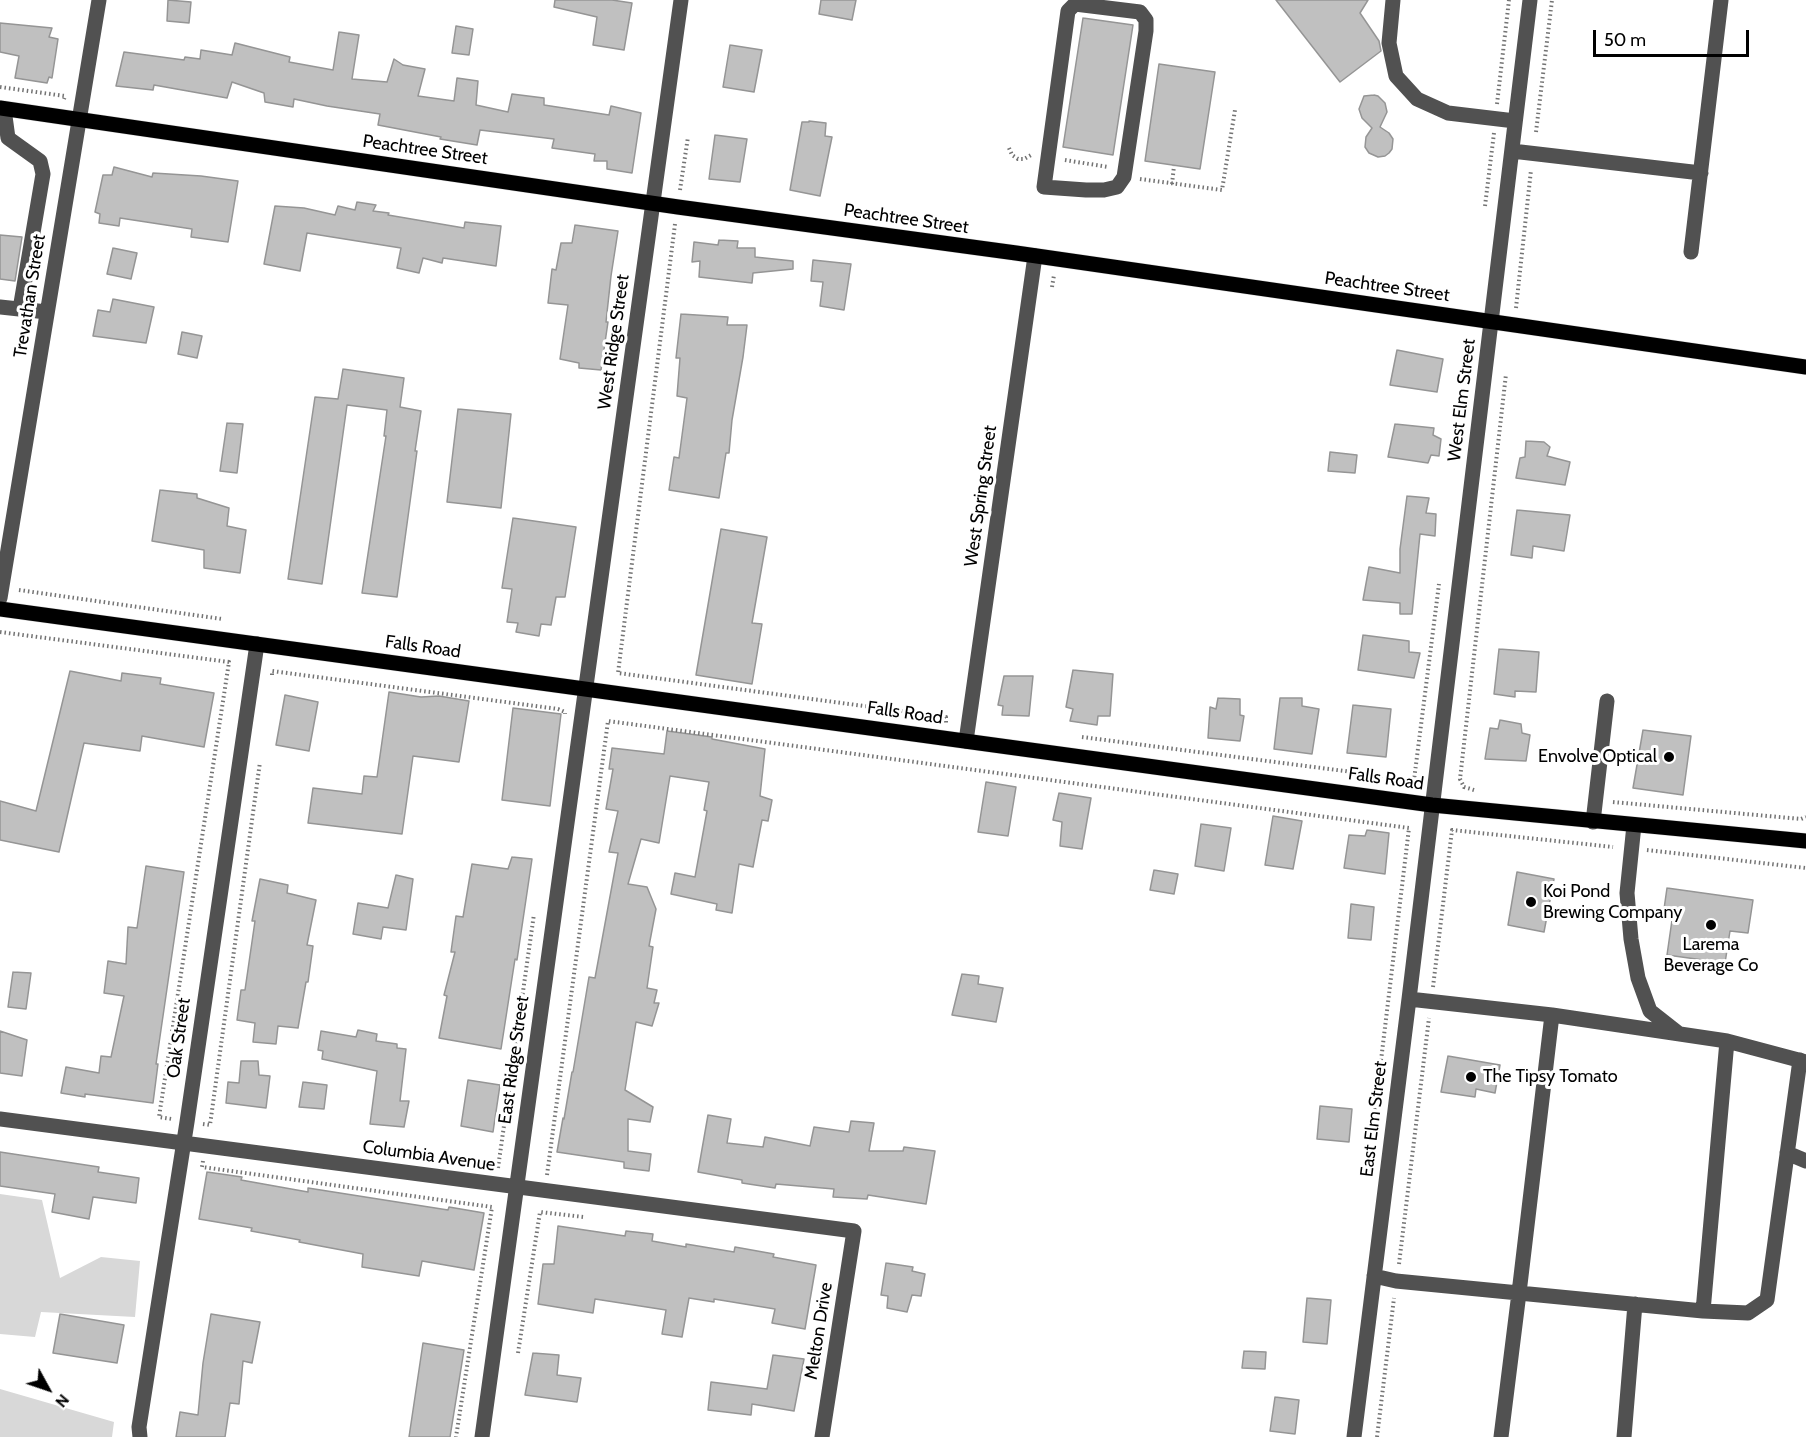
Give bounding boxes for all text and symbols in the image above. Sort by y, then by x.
scale bar [1596,18,1752,56]
text: 50 m [1604,29,1646,51]
street label: Peachtree Street [361,131,489,169]
street label: Peachtree Street [842,200,970,238]
street label: Trevathan Street [10,233,50,359]
street label: Peachtree Street [1323,268,1451,306]
street label: West Ridge Street [594,273,634,411]
street label: West Elm Street [1444,337,1480,463]
street label: West Spring Street [960,424,1002,568]
street label: Falls Road [384,631,462,663]
street label: Falls Road [866,697,944,729]
place label: Envolve Optical [1538,746,1657,768]
marker: Envolve Optical [1662,750,1676,764]
street label: Falls Road [1347,763,1425,795]
place label: Koi Pond Brewing Company [1543,881,1682,924]
marker: Koi Pond Brewing Company [1524,895,1538,909]
marker: Larema Beverage Co [1704,918,1718,932]
place label: Larema Beverage Co [1664,934,1758,976]
street label: East Ridge Street [494,995,534,1125]
street label: Oak Street [163,997,195,1079]
street label: East Elm Street [1356,1060,1392,1178]
place label: The Tipsy Tomato [1483,1066,1618,1088]
marker: The Tipsy Tomato [1464,1070,1478,1084]
street label: Columbia Avenue [361,1136,497,1176]
street label: Melton Drive [801,1281,837,1381]
north arrow [18,1359,78,1419]
text: N [51,1390,73,1411]

